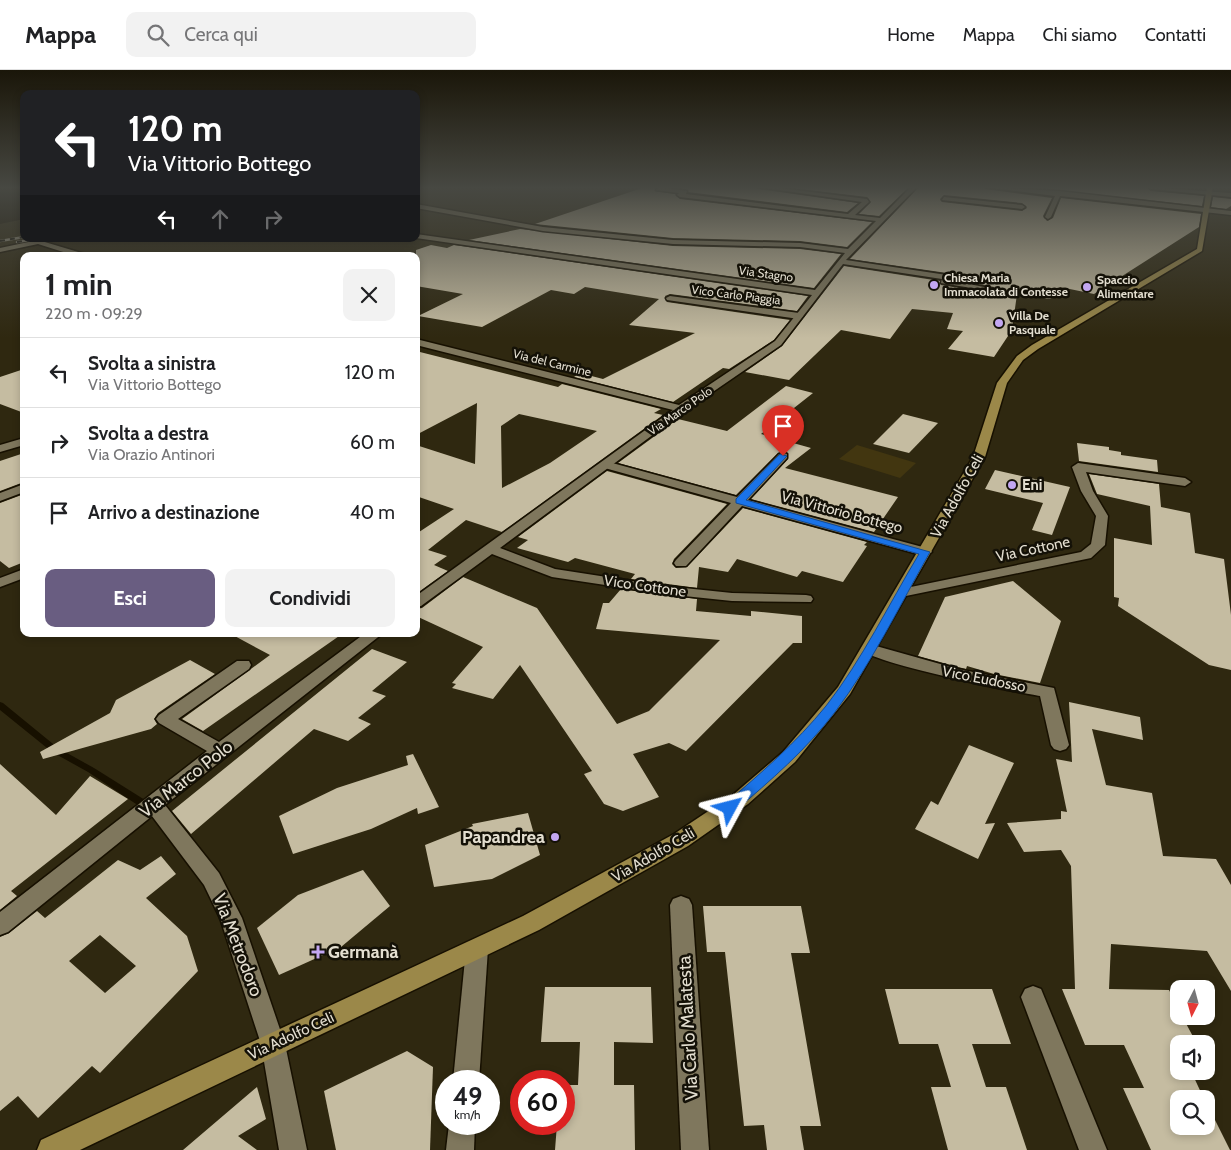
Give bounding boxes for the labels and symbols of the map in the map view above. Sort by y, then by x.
street label: Via Stagno [738,262,795,285]
place label: Chiesa Maria Immacolata di Contesse [944,270,1068,299]
place label: Spaccio Alimentare [1097,272,1154,301]
marker: Chiesa Maria Immacolata di Contesse [928,279,940,291]
marker: Spaccio Alimentare [1081,281,1093,293]
street label: Vico Carlo Piaggia [691,282,782,307]
place label: Villa De Pasquale [1009,308,1056,337]
marker: Villa De Pasquale [993,317,1005,329]
street label: Via del Carmine [511,346,593,379]
street label: Via Marco Polo [645,383,715,438]
pin [762,405,804,456]
street label: Via Adolfo Celi [927,451,987,541]
place label: Eni [1022,476,1042,494]
marker: Eni [1006,479,1018,491]
street label: Via Vittorio Bottego [779,487,905,537]
street label: Via Cottone [994,532,1072,566]
street label: Vico Cottone [603,571,688,601]
street label: Vico Eudosso [941,662,1027,696]
street label: Via Marco Polo [135,736,237,822]
position arrow [703,781,755,833]
street label: Via Adolfo Celi [608,824,698,886]
place label: Papandrea [462,826,545,848]
marker: Papandrea [549,831,561,843]
street label: Via Metrodoro [208,890,268,1000]
place label: Germanà [328,941,399,963]
marker: Germanà [312,946,324,958]
street label: Via Carlo Malatesta [673,955,703,1101]
north arrow [1170,980,1215,1025]
street label: Via Adolfo Celi [245,1008,337,1064]
speed limit sign: 60 [510,1070,575,1135]

